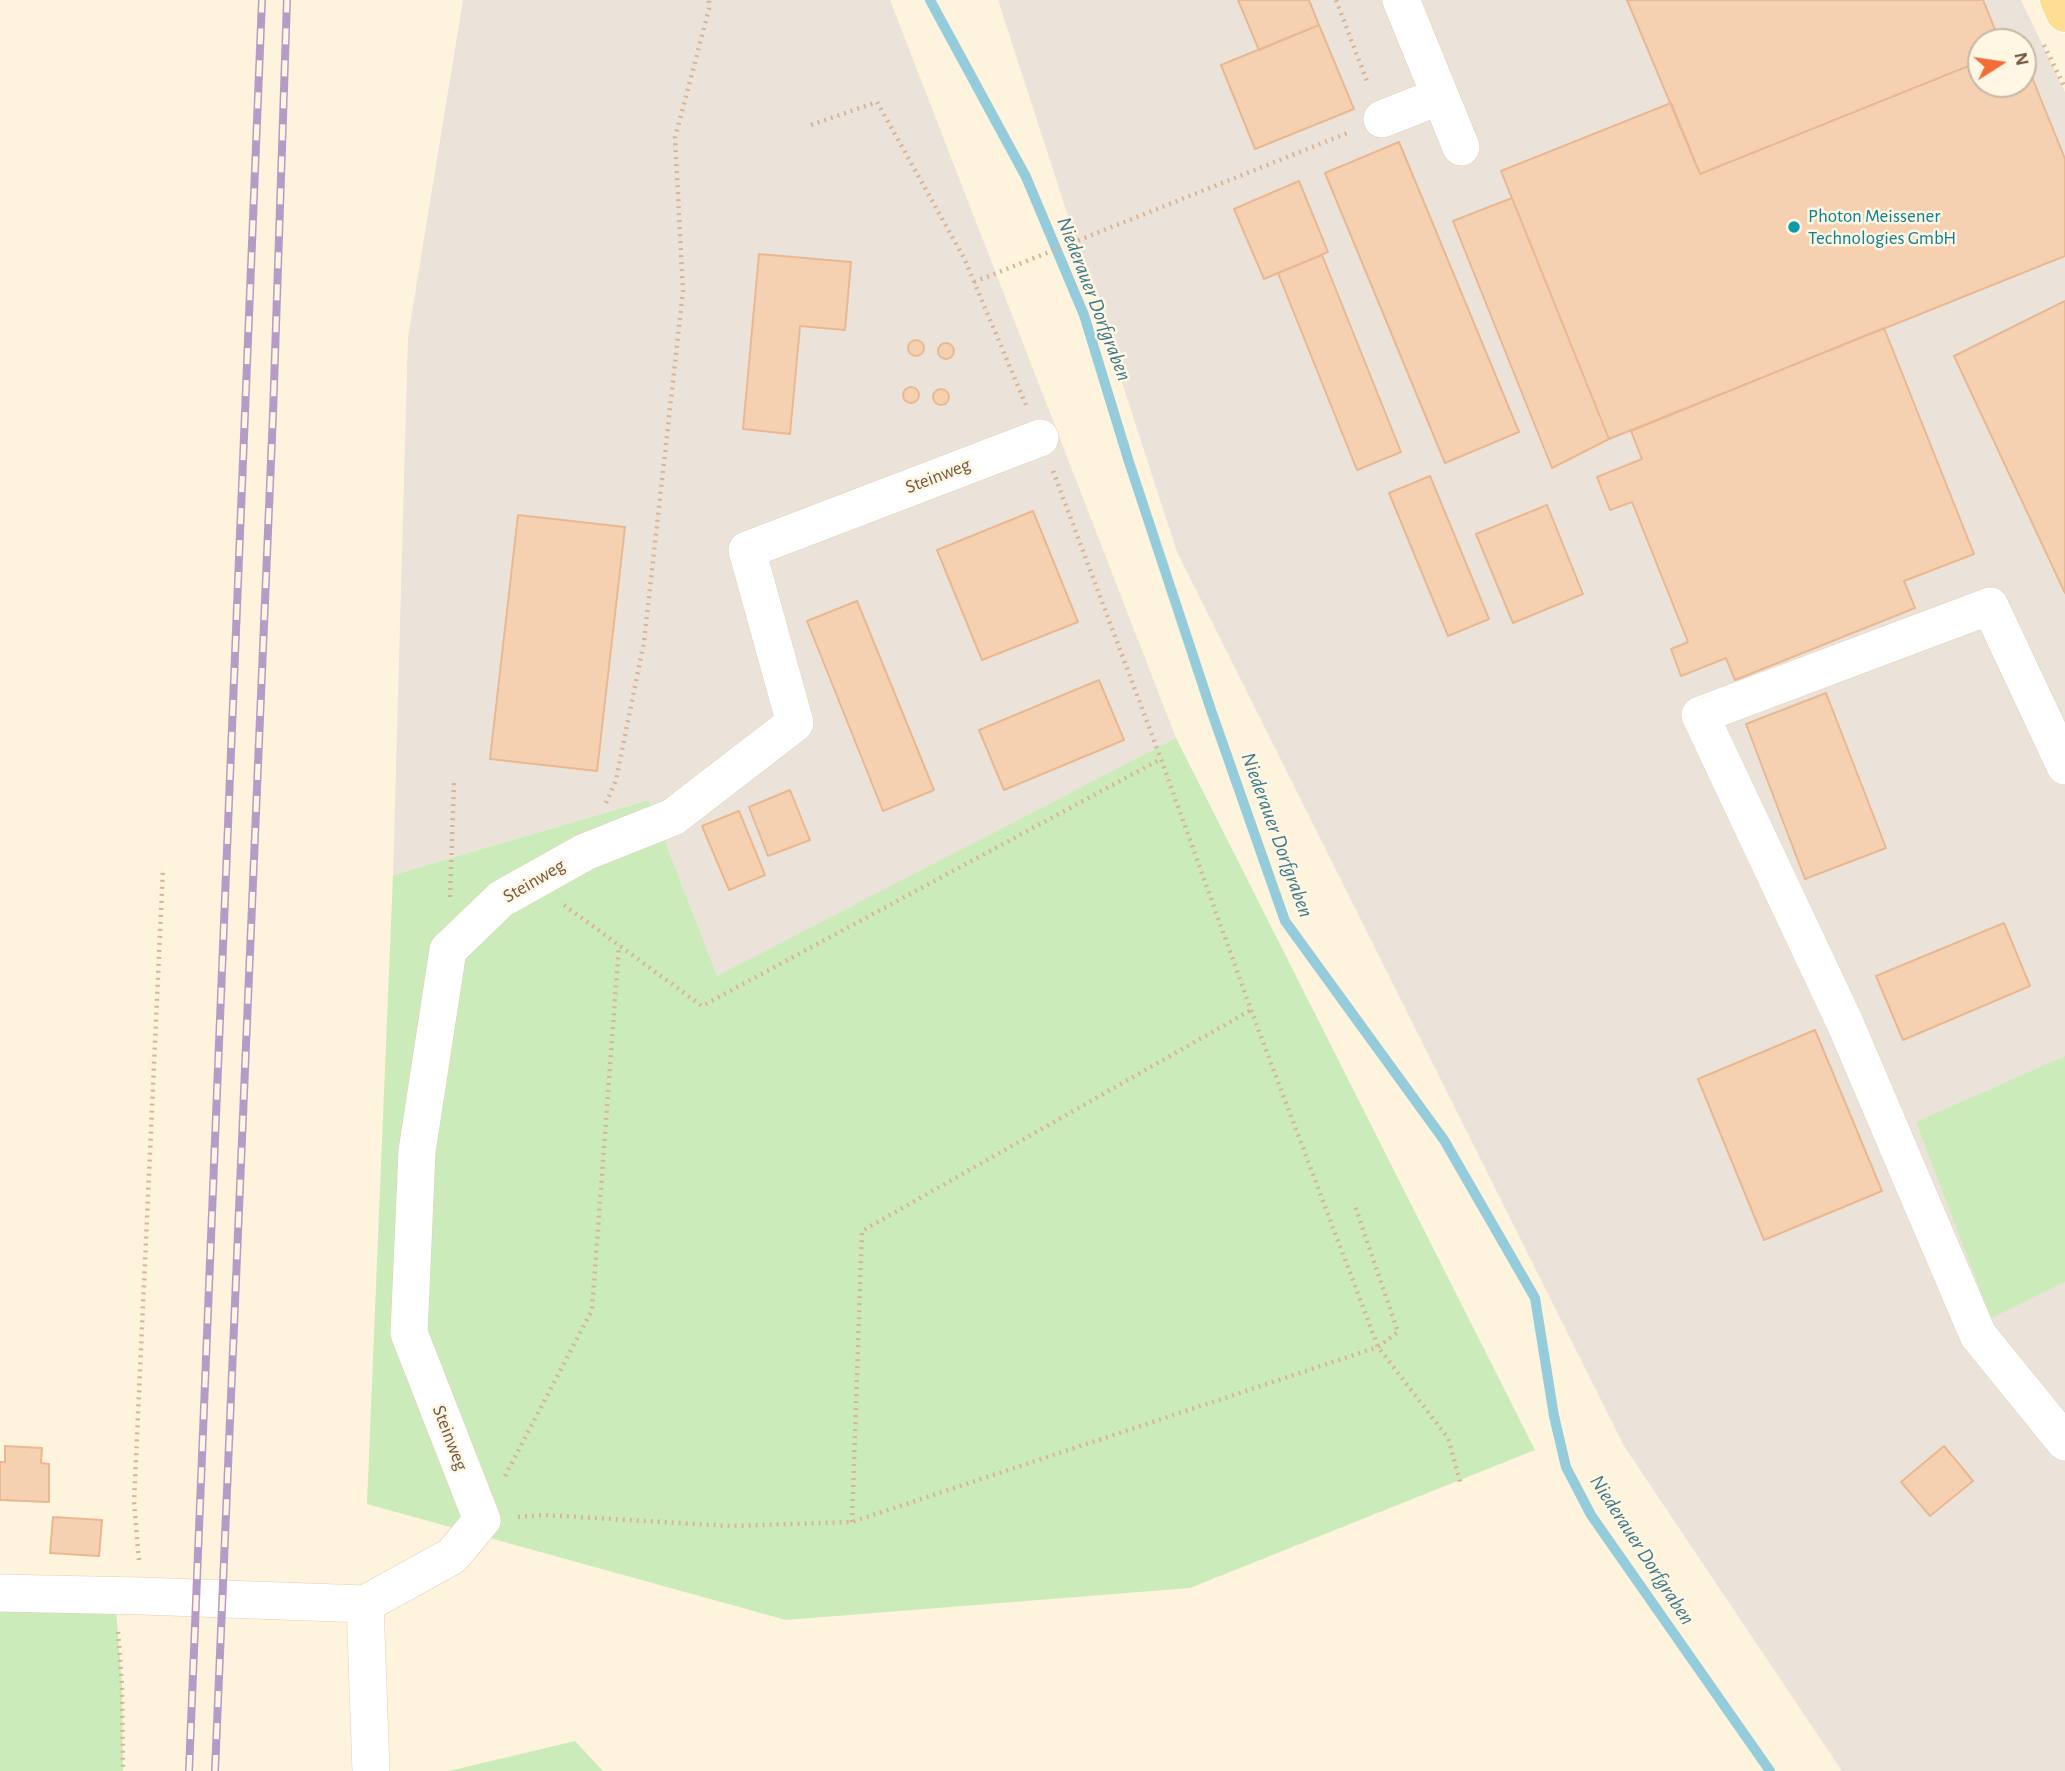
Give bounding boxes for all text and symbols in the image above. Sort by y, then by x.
north arrow [1967,28,2037,98]
text: N [2010,51,2032,67]
place label: Photon Meissener Technologies GmbH [1808,205,1956,249]
water label: Niederauer Dorfgraben [1051,213,1137,385]
marker: Photon Meissener Technologies GmbH [1786,219,1802,235]
street label: Steinweg [902,453,974,499]
water label: Niederauer Dorfgraben [1235,749,1319,921]
street label: Steinweg [499,854,569,908]
street label: Steinweg [427,1402,473,1474]
water label: Niederauer Dorfgraben [1584,1470,1700,1630]

